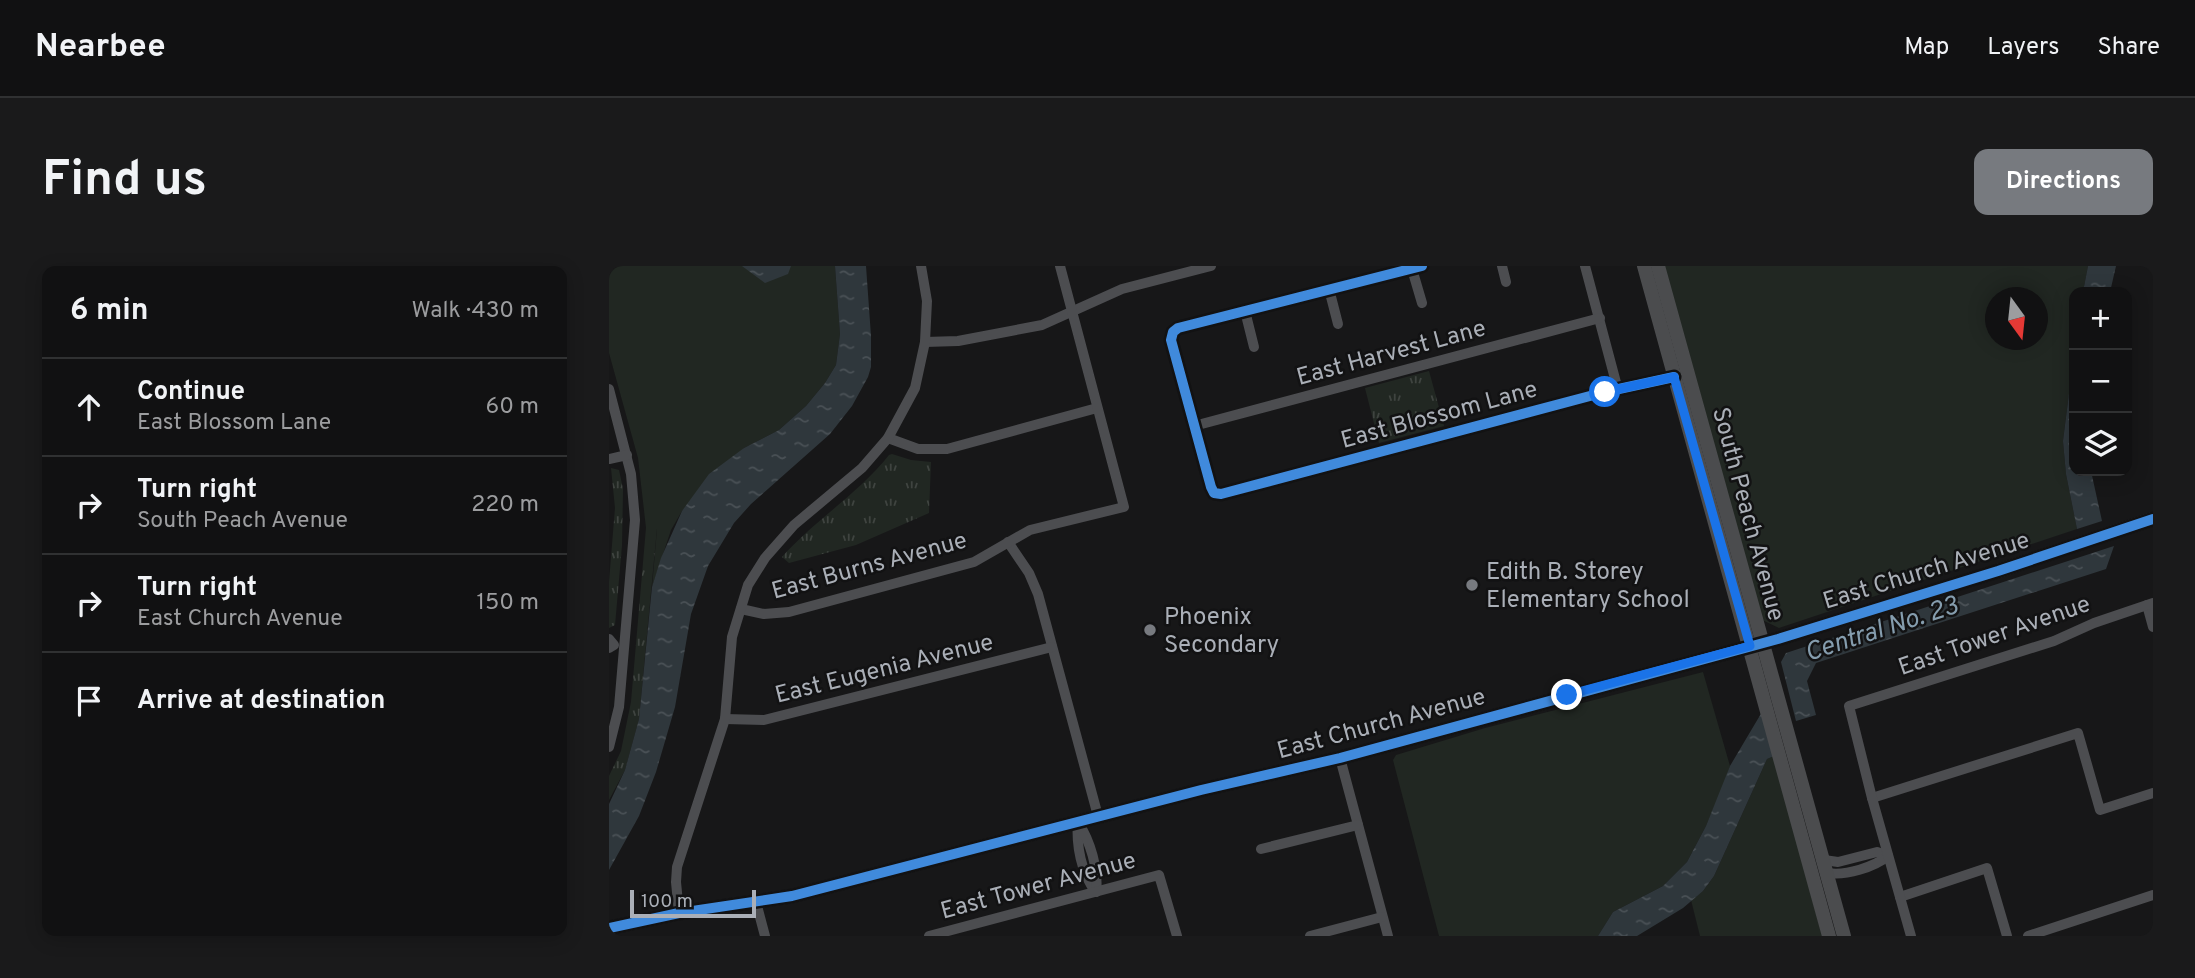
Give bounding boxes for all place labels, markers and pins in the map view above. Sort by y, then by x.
place label: Edith B. Storey Elementary School [1486,558,1690,616]
marker: Edith B. Storey Elementary School [1464,577,1480,593]
place label: Phoenix Secondary [1164,603,1279,661]
marker: Phoenix Secondary [1142,622,1158,638]

